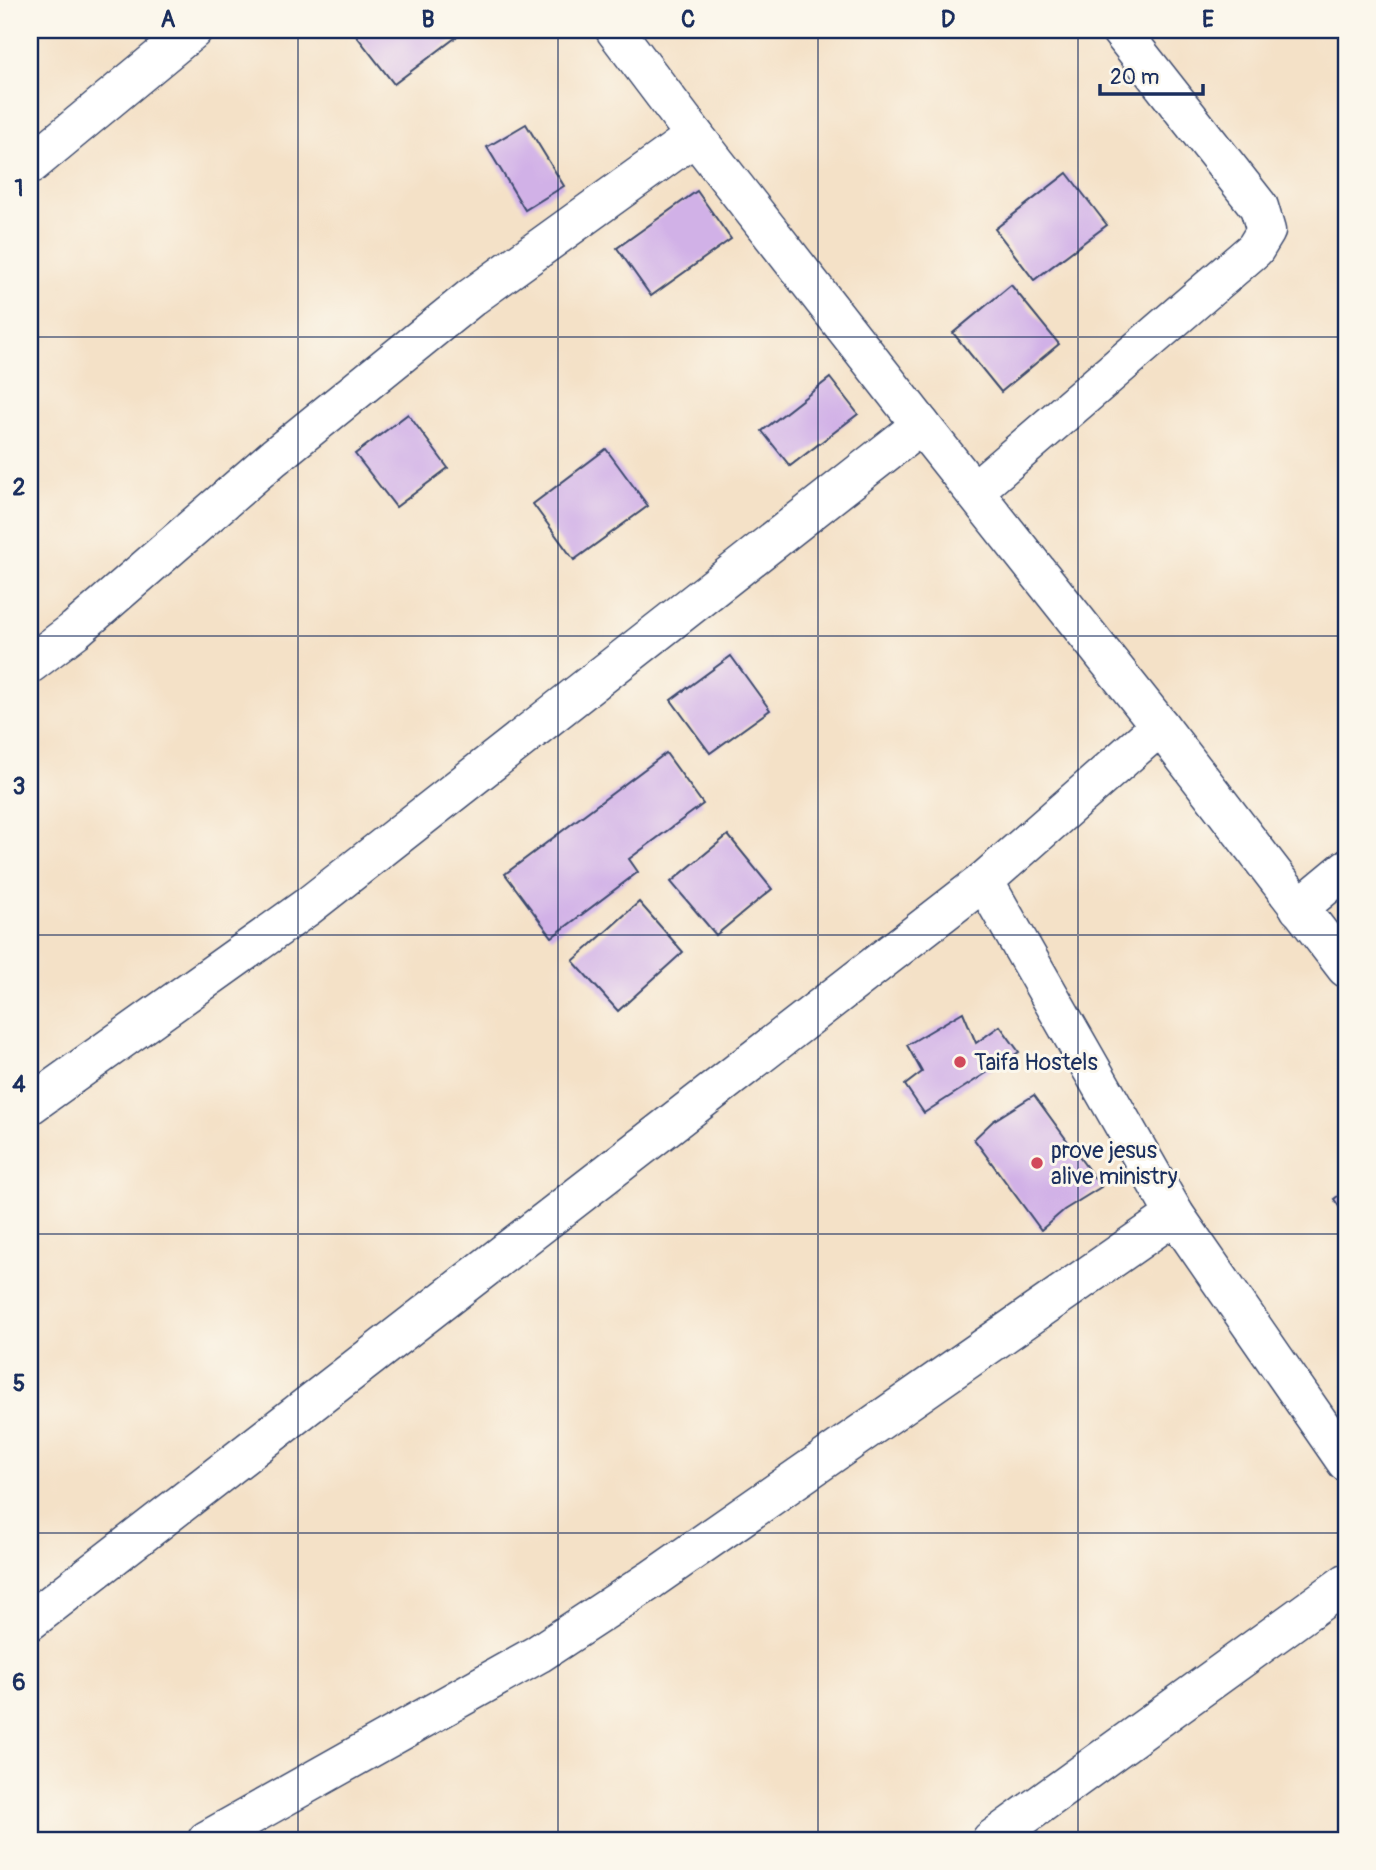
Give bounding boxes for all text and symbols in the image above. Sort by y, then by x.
text: A [161,5,176,34]
text: B [421,5,435,34]
text: C [681,5,695,34]
text: D [941,5,955,34]
text: E [1202,5,1214,34]
scale bar [1100,52,1203,96]
text: 20 m [1110,64,1159,91]
text: 1 [15,174,24,203]
text: 2 [13,473,26,502]
text: 3 [13,772,25,801]
place label: Taifa Hostels [974,1048,1098,1077]
marker: Taifa Hostels [952,1054,968,1070]
text: 4 [12,1070,26,1099]
place label: prove jesus alive ministry [1051,1136,1178,1191]
marker: prove jesus alive ministry [1029,1155,1045,1171]
text: 5 [13,1369,25,1398]
text: 6 [12,1668,26,1697]

